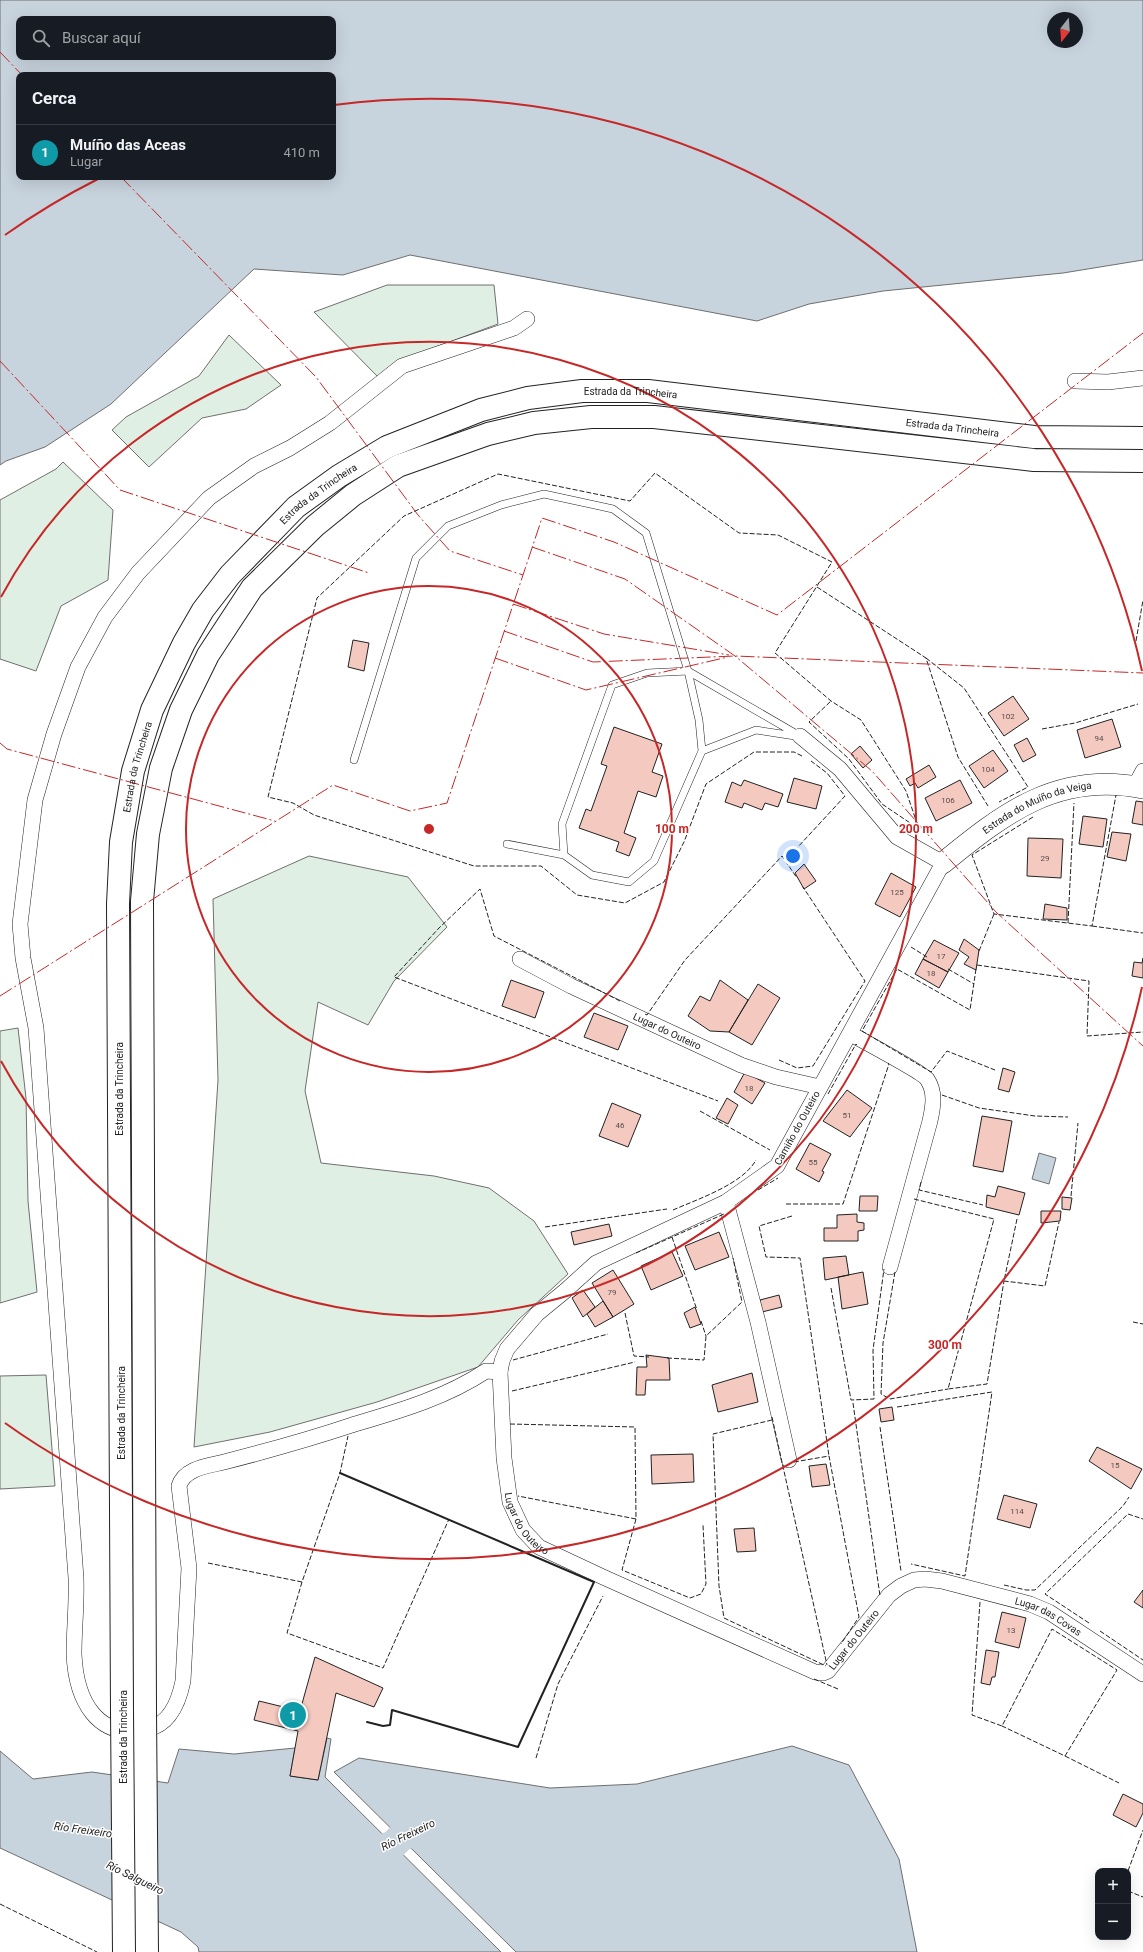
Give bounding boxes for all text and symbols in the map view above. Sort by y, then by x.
north arrow [1047,12,1083,48]
search box [16,16,336,60]
icon: search [30,27,52,49]
text: Buscar aquí [62,29,141,47]
text: Cerca [32,88,76,108]
text: Muíño das Aceas [70,136,186,154]
text: 1 [41,145,49,160]
text: 410 m [283,145,320,160]
text: Lugar [70,154,103,169]
street label: Estrada da Trincheira [584,386,678,400]
street label: Estrada da Trincheira [905,416,1000,438]
street label: Estrada da Trincheira [277,461,359,526]
house number: 102 [1001,712,1015,721]
street label: Estrada da Trincheira [121,720,154,813]
house number: 94 [1095,734,1104,743]
house number: 104 [981,765,995,774]
street label: Estrada do Muíño da Veiga [980,779,1092,836]
house number: 106 [941,796,955,805]
centre of rings [422,822,436,836]
text: 100 m [655,822,689,836]
text: 200 m [899,822,933,836]
your location [783,846,803,866]
house number: 29 [1041,854,1050,863]
house number: 125 [890,888,904,897]
house number: 17 [937,952,946,961]
house number: 18 [927,969,936,978]
street label: Lugar do Outeiro [632,1010,703,1051]
street label: Estrada da Trincheira [114,1042,125,1136]
house number: 18 [745,1084,754,1093]
street label: Camiño do Outeiro [772,1089,822,1167]
house number: 51 [843,1111,852,1120]
house number: 46 [616,1121,625,1130]
house number: 55 [809,1158,818,1167]
house number: 79 [608,1288,617,1297]
text: 300 m [928,1338,962,1352]
street label: Estrada da Trincheira [116,1366,127,1460]
house number: 15 [1111,1461,1120,1470]
street label: Lugar do Outeiro [503,1492,551,1556]
house number: 114 [1010,1507,1024,1516]
street label: Lugar das Covas [1014,1595,1084,1638]
street label: Lugar do Outeiro [826,1607,881,1672]
house number: 13 [1007,1626,1016,1635]
street label: Estrada da Trincheira [118,1690,129,1784]
pin: 1 [280,1700,306,1730]
water label: Río Freixeiro [379,1816,437,1854]
water label: Río Freixeiro [53,1819,113,1841]
water label: Río Salgueiro [104,1858,166,1898]
map controls [1095,1868,1131,1940]
button: + [1095,1868,1131,1904]
button: − [1095,1904,1131,1940]

